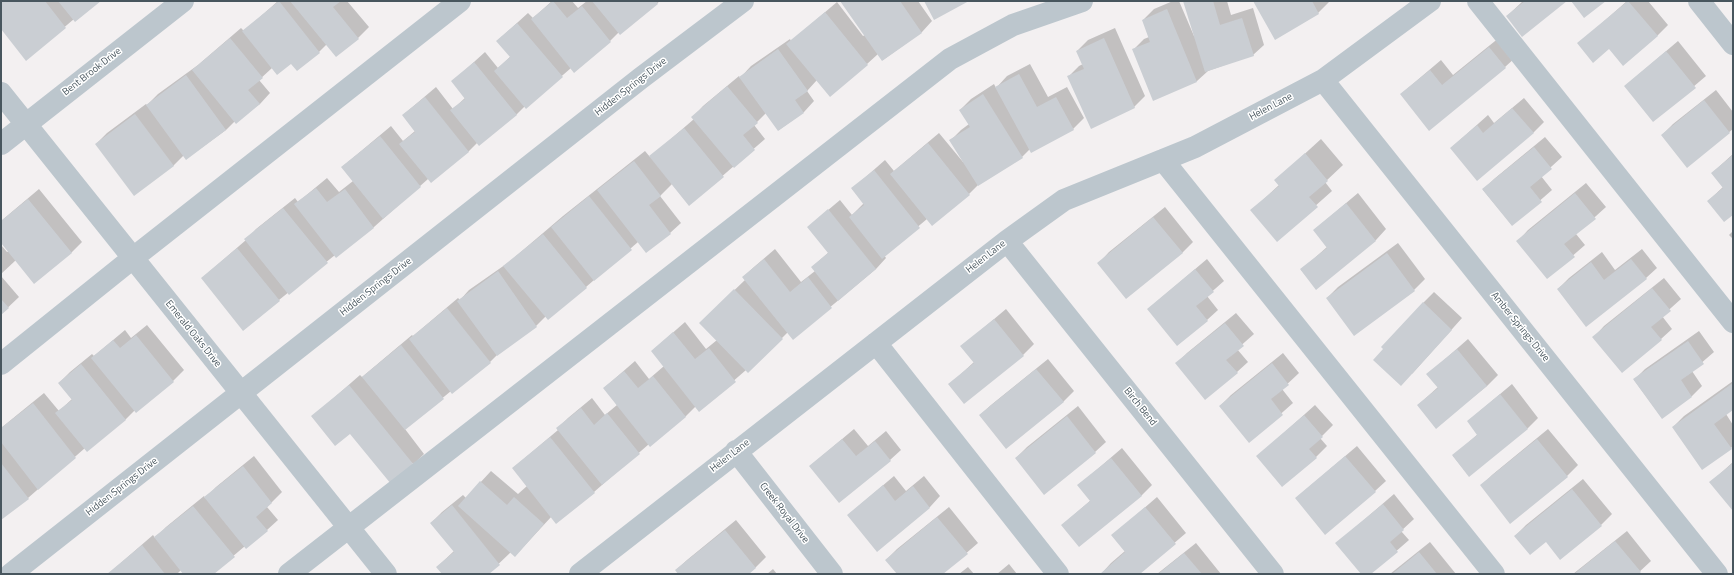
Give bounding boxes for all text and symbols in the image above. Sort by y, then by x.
street label: Bent Brook Drive [60,45,124,99]
street label: Hidden Springs Drive [593,55,669,119]
street label: Helen Lane [1247,91,1295,123]
street label: Helen Lane [964,238,1008,276]
street label: Hidden Springs Drive [338,255,414,319]
street label: Amber Springs Drive [1488,290,1552,364]
street label: Emerald Oaks Drive [162,298,224,370]
street label: Birch Bend [1121,386,1159,428]
street label: Helen Lane [708,437,752,475]
street label: Hidden Springs Drive [84,455,160,519]
street label: Creek Royal Drive [757,480,811,546]

